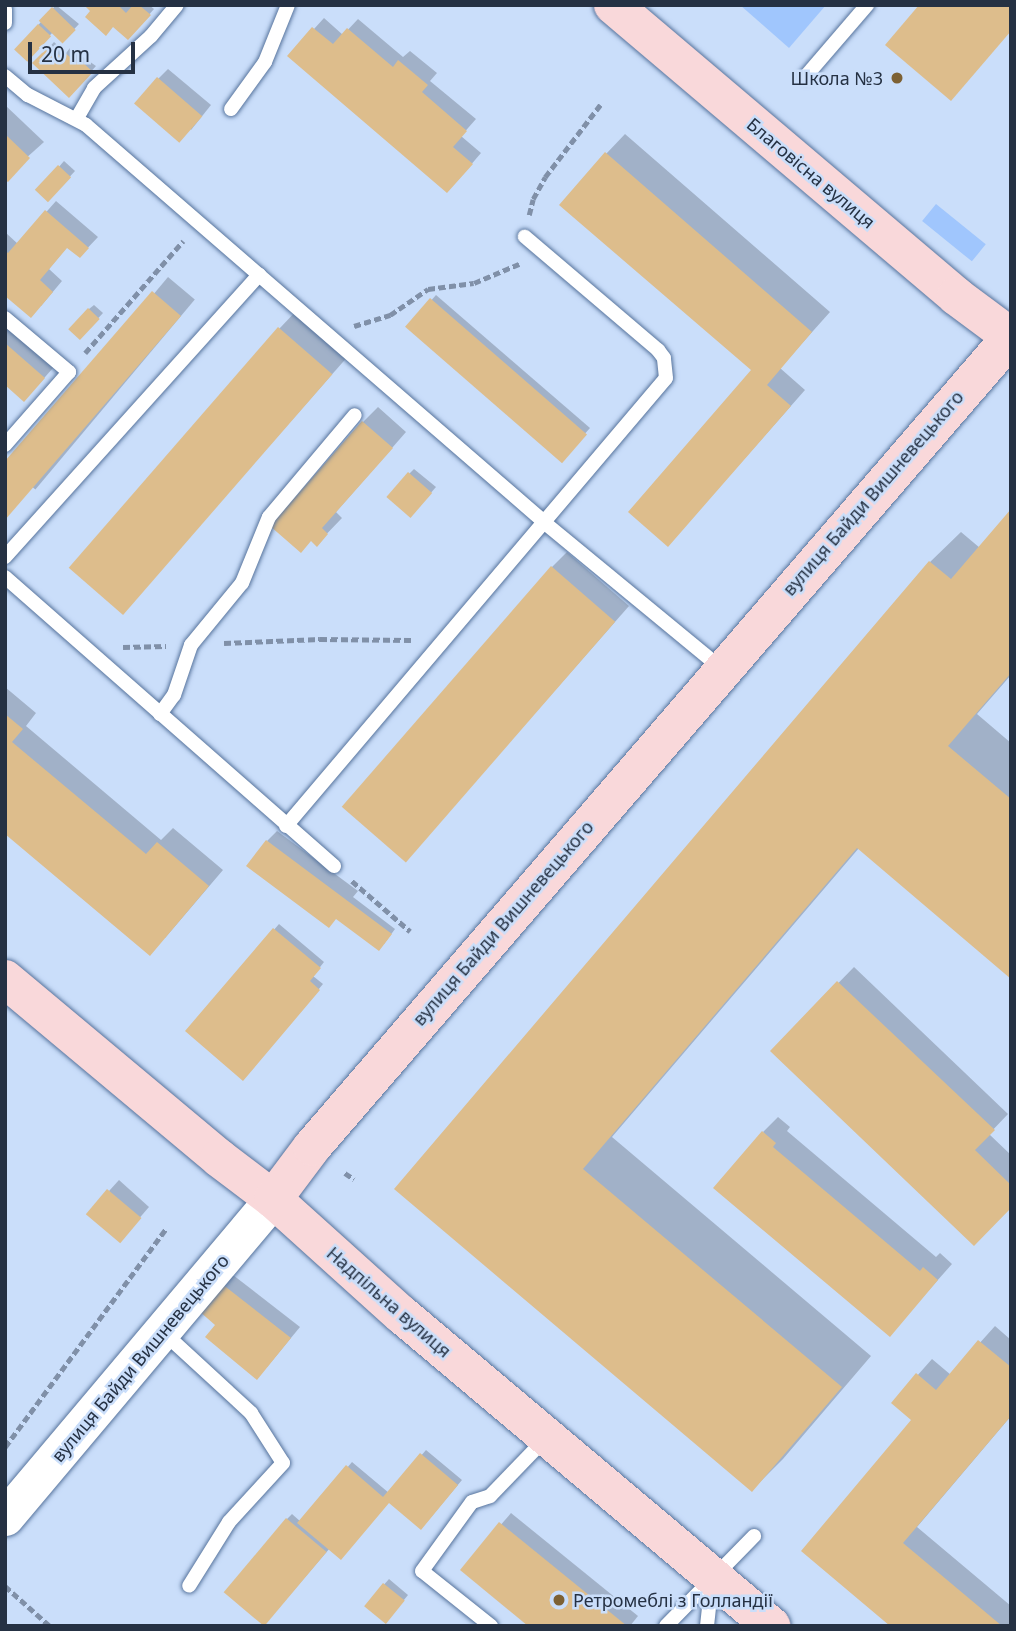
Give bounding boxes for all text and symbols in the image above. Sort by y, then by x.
scale bar [32,28,138,72]
text: 20 m [41,40,90,68]
place label: Школа №3 [791,67,883,89]
marker: Школа №3 [889,70,905,86]
street label: Благовісна вулиця [742,113,880,233]
street label: вулиця Байди Вишневецького [778,386,968,600]
street label: вулиця Байди Вишневецького [408,816,598,1030]
street label: Надпільна вулиця [323,1242,455,1362]
street label: вулиця Байди Вишневецького [47,1250,233,1466]
place label: Ретромеблі з Голландії [573,1589,773,1611]
marker: Ретромеблі з Голландії [551,1592,567,1608]

